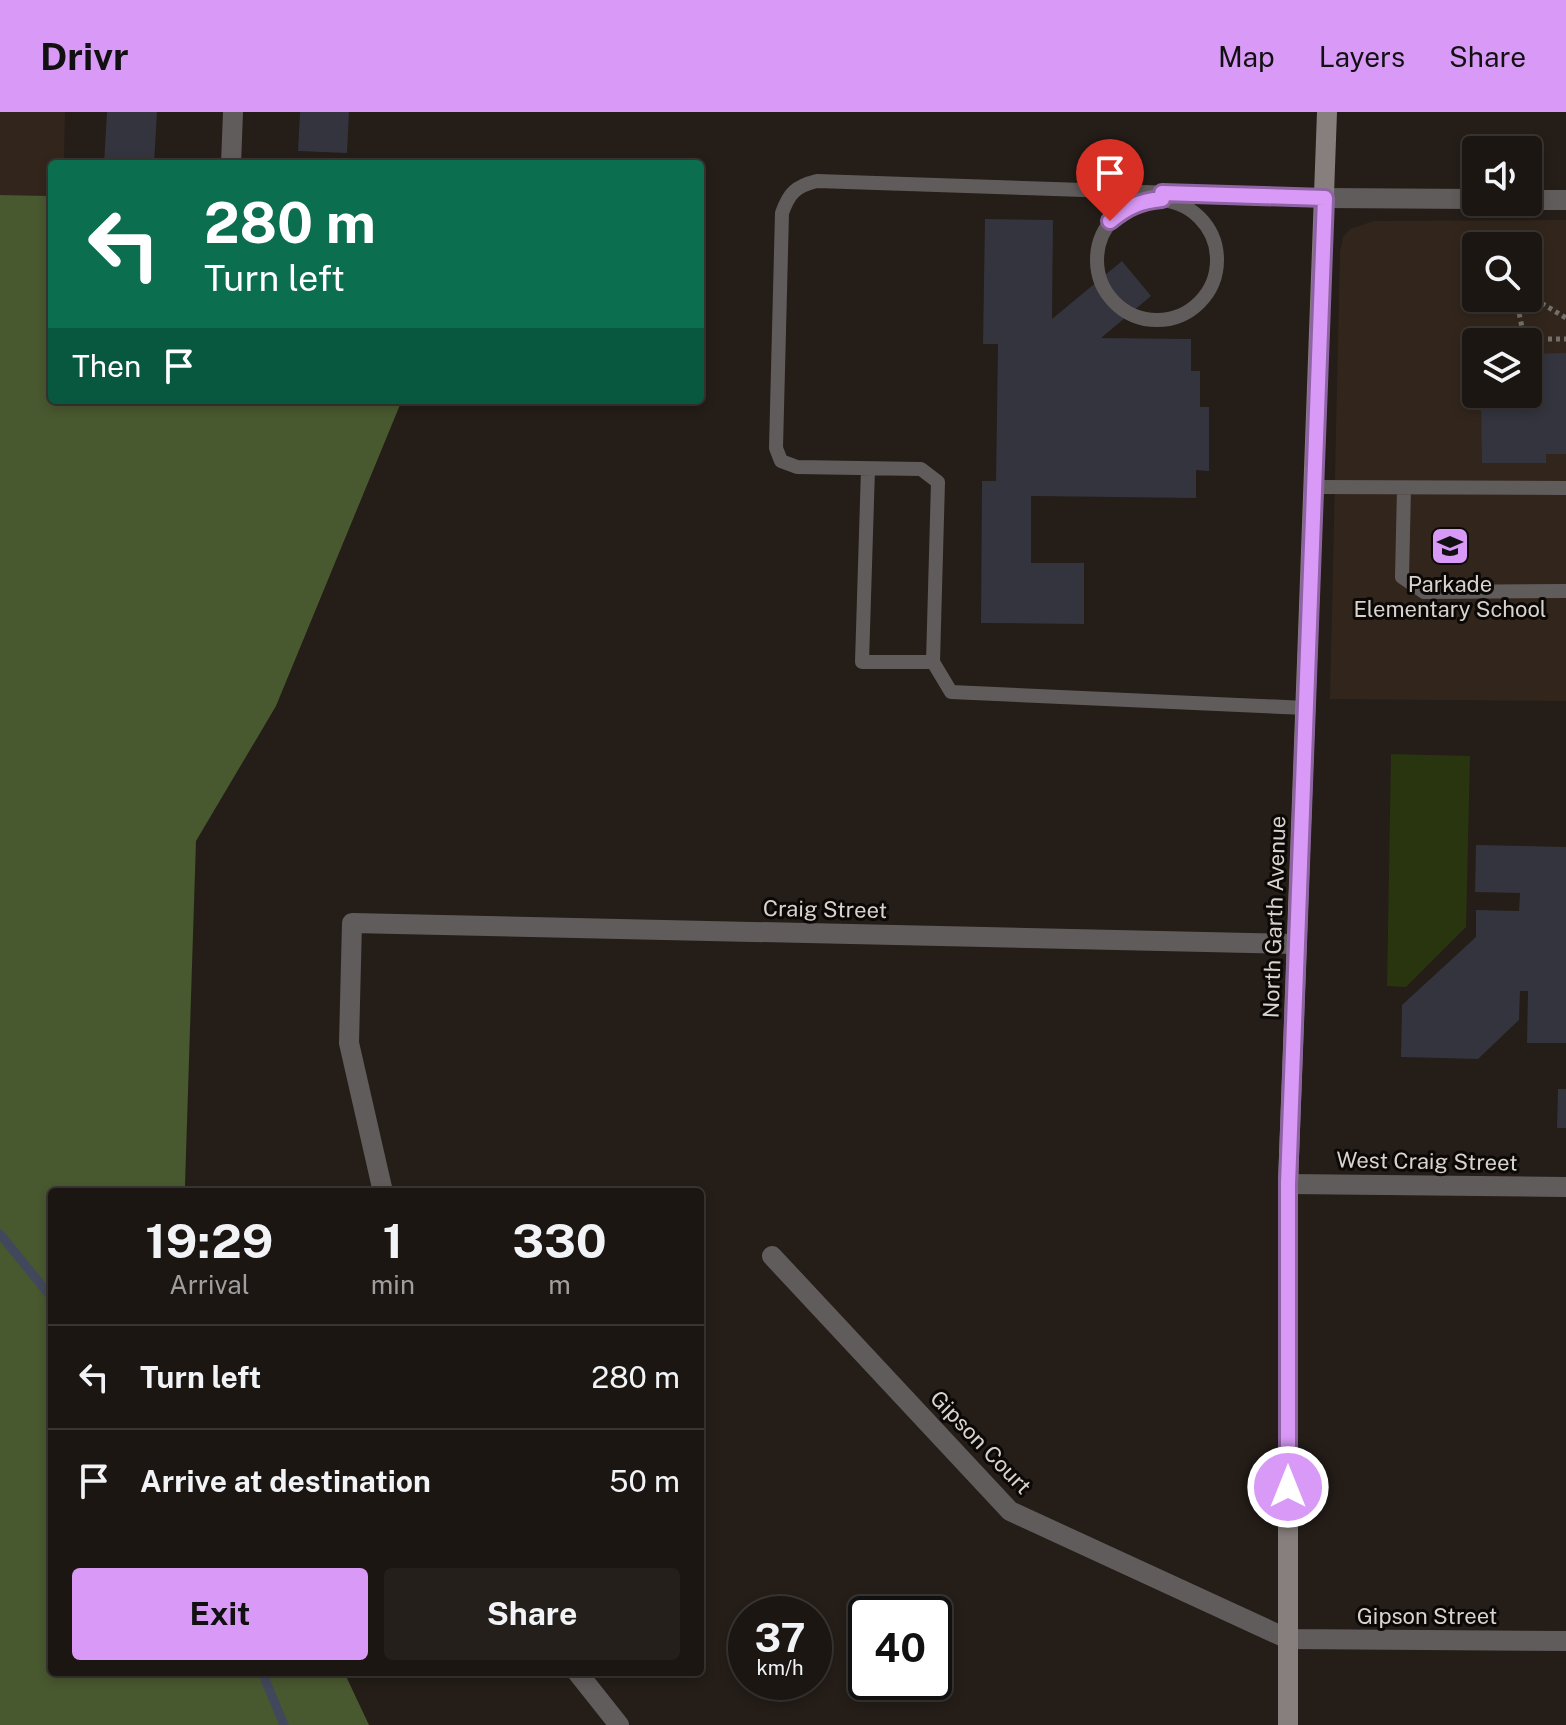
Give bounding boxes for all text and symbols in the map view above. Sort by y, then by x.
text: Drivr [40,34,129,79]
text: Map [1218,40,1275,73]
text: Layers [1319,40,1405,73]
text: Share [1449,40,1526,73]
map controls [1462,136,1542,408]
button: sound [1462,136,1542,216]
pin [1076,139,1144,221]
icon: arrive [1088,151,1132,195]
text: 280 m [204,190,376,256]
icon: left [72,192,176,296]
button: search [1462,232,1542,312]
text: Turn left [204,257,345,299]
button: layers [1462,328,1542,408]
icon: arrive [157,344,201,388]
text: Then [72,348,141,384]
school or university icon: Parkade Elementary School [1429,525,1471,567]
place label: Parkade Elementary School [1353,571,1547,622]
street label: North Garth Avenue [1257,815,1291,1019]
street label: Craig Street [763,895,887,923]
street label: West Craig Street [1336,1146,1518,1176]
text: 19:29 [145,1212,273,1269]
text: 1 [383,1212,403,1269]
text: 330 [512,1212,607,1269]
text: Arrival [169,1269,250,1300]
text: min [371,1269,415,1300]
text: m [548,1269,571,1300]
icon: left [72,1355,116,1399]
text: Turn left [140,1359,261,1395]
text: 280 m [591,1359,680,1395]
street label: Gipson Court [925,1385,1037,1499]
position arrow [1246,1445,1330,1529]
icon: arrive [72,1459,116,1503]
text: Arrive at destination [140,1463,431,1499]
text: 50 m [609,1463,680,1499]
button: Exit [72,1568,368,1660]
button: Share [384,1568,680,1660]
speed limit sign: 40 [848,1596,952,1700]
street label: Gipson Street [1357,1603,1497,1629]
text: 37 [755,1614,805,1661]
text: km/h [756,1656,804,1680]

